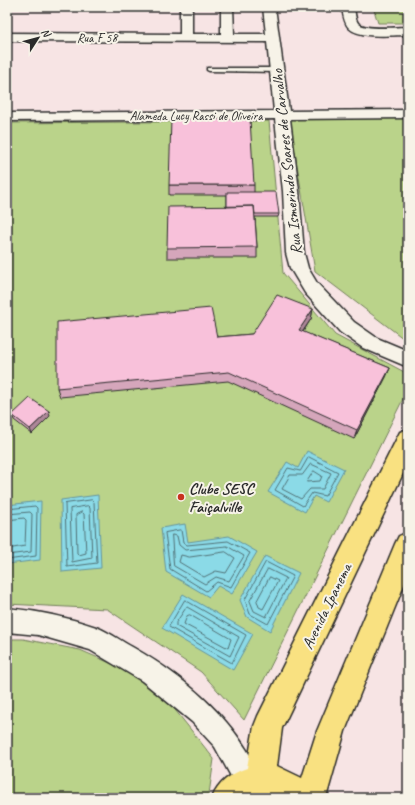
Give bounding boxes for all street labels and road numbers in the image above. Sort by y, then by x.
street label: Rua F 58 [77,30,118,46]
street label: Rua Ismerindo Soares de Carvalho [267,67,307,256]
street label: Alameda Lucy Rassi de Oliveira [130,108,263,124]
street label: Avenida Ipanema [298,559,357,653]

